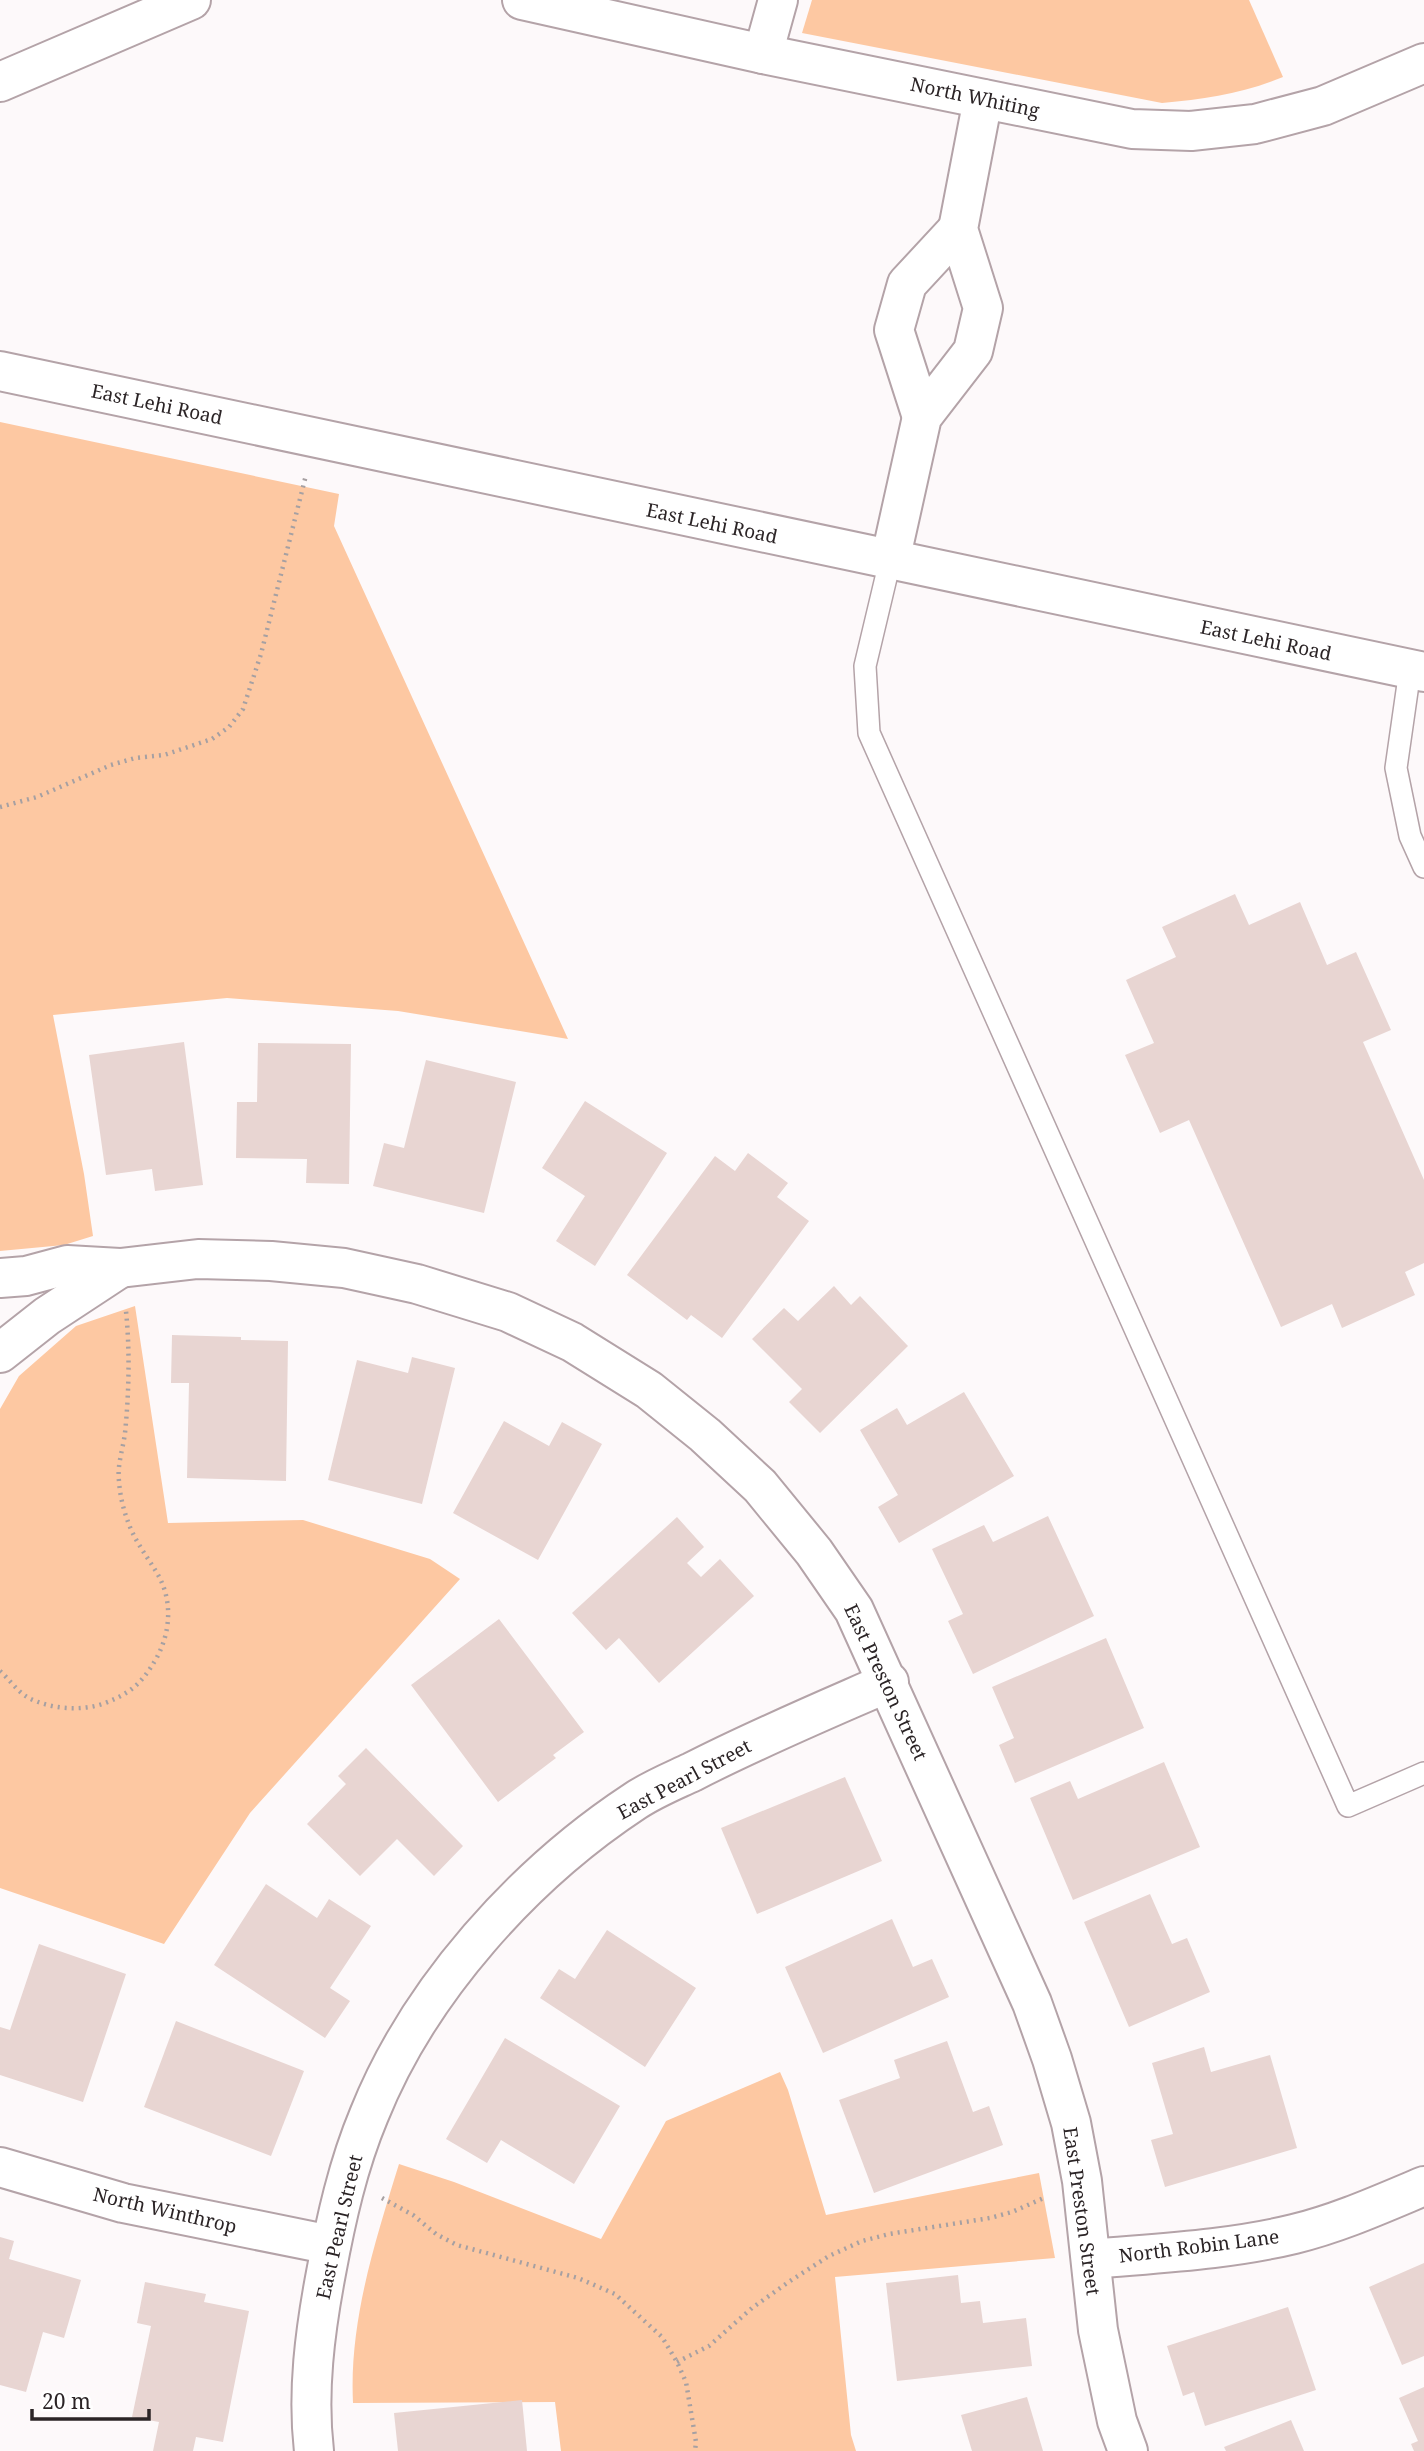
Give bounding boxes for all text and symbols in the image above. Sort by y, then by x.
street label: North Whiting [908,71,1042,123]
street label: East Lehi Road [89,377,225,431]
street label: East Lehi Road [644,496,780,550]
street label: East Lehi Road [1198,613,1334,667]
street label: East Preston Street [838,1600,934,1765]
street label: East Pearl Street [613,1733,756,1825]
street label: East Preston Street [1057,2125,1107,2297]
street label: East Pearl Street [310,2152,368,2302]
street label: North Winthrop [91,2181,239,2239]
street label: North Robin Lane [1117,2223,1281,2269]
scale bar [32,2378,149,2422]
text: 20 m [42,2387,91,2415]

